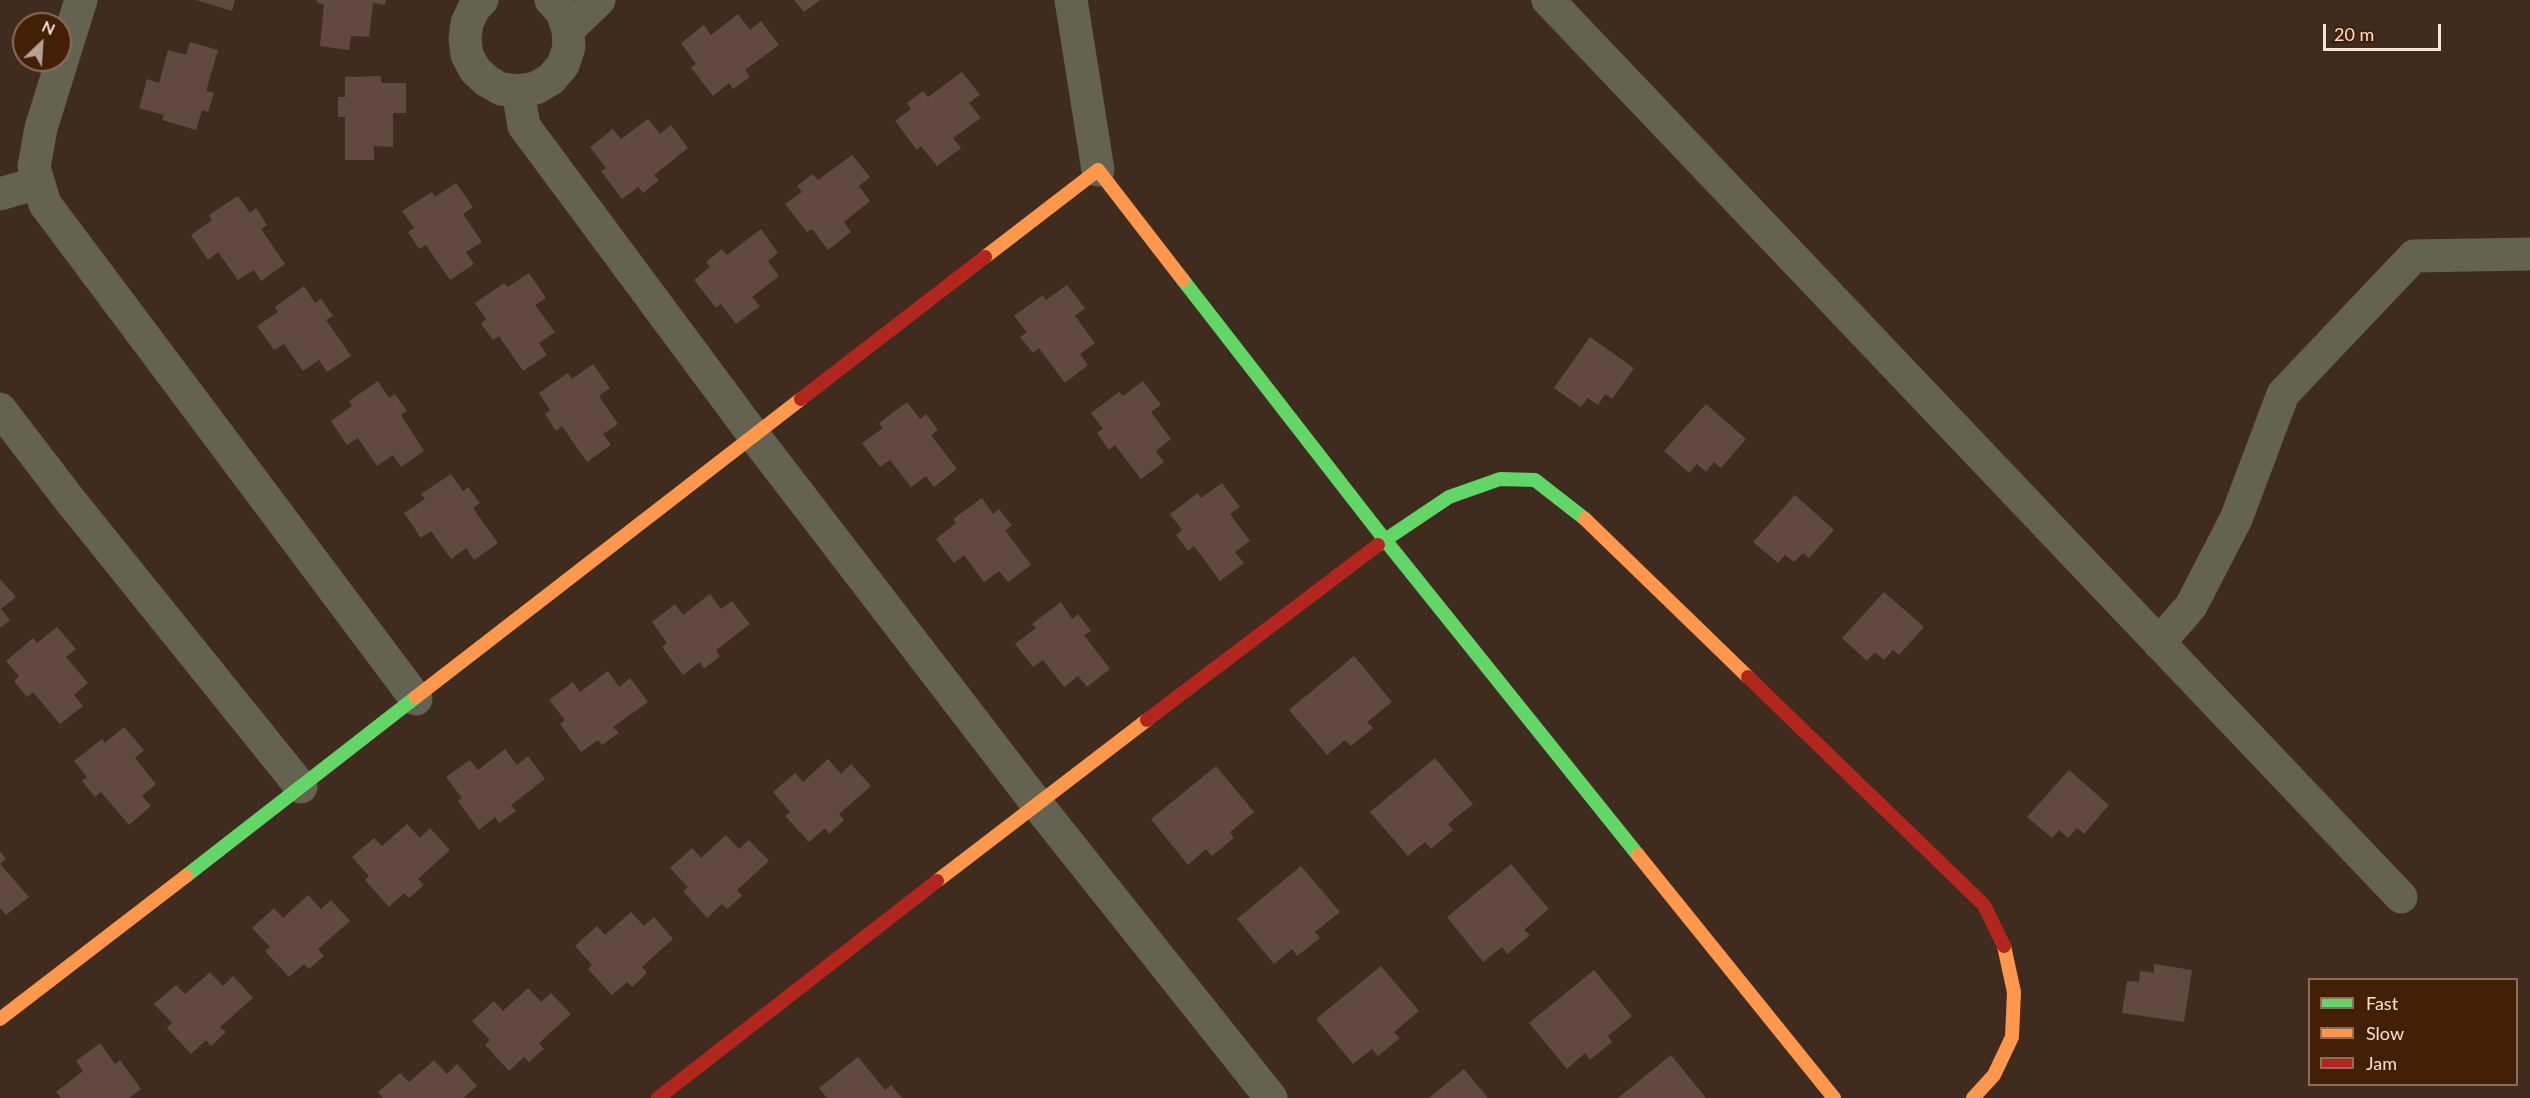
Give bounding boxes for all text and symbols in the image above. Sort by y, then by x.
north arrow [12,12,72,72]
scale bar [2326,12,2444,50]
text: N [39,16,59,38]
text: 20 m [2334,23,2374,45]
legend [2308,978,2518,1086]
text: Fast [2366,992,2398,1014]
text: Slow [2366,1022,2404,1044]
text: Jam [2366,1052,2397,1074]

